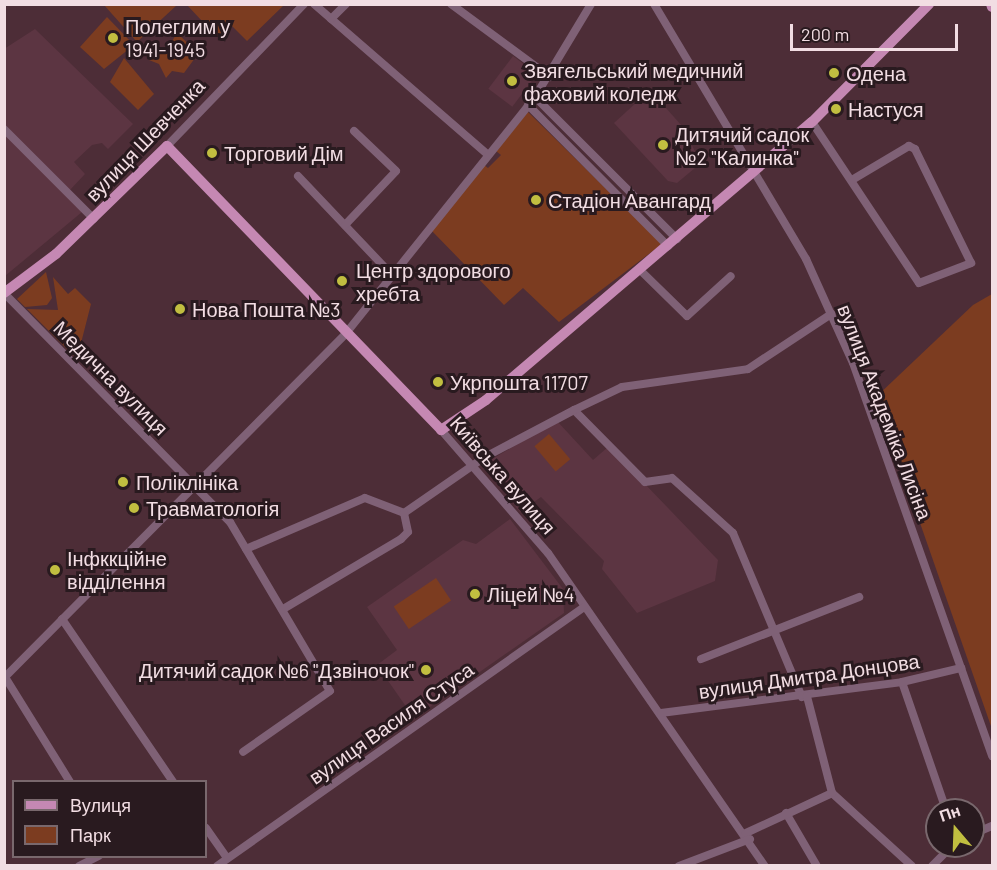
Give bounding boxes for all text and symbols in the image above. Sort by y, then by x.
scale bar [793,12,961,50]
place label: Полеглим у 1941-1945 [125,14,230,61]
text: 200 m [801,23,849,45]
marker: Полеглим у 1941-1945 [106,31,120,45]
place label: Звягельський медичний фаховий коледж [524,58,743,105]
place label: Одена [846,61,906,85]
marker: Одена [827,66,841,80]
street label: вулиця Шевченка [80,74,210,206]
marker: Звягельський медичний фаховий коледж [505,74,519,88]
place label: Настуся [848,97,924,121]
marker: Настуся [829,102,843,116]
place label: Дитячий садок №2 "Калинка" [675,122,809,169]
marker: Дитячий садок №2 "Калинка" [656,138,670,152]
place label: Торговий Дім [224,141,344,165]
marker: Торговий Дім [205,146,219,160]
place label: Стадіон Авангард [548,188,711,212]
marker: Стадіон Авангард [529,193,543,207]
place label: Центр здорового хребта [356,258,511,305]
marker: Центр здорового хребта [333,272,351,290]
place label: Нова Пошта №3 [192,297,340,321]
street label: вулиця Академіка Лисіна [833,301,937,523]
marker: Нова Пошта №3 [173,302,187,316]
street label: Медична вулиця [49,316,173,440]
place label: Укрпошта 11707 [450,370,588,394]
marker: Укрпошта 11707 [431,375,445,389]
street label: Київська вулиця [445,411,561,539]
place label: Поліклініка [136,470,238,494]
marker: Поліклініка [114,473,132,491]
place label: Травматологія [146,496,279,520]
marker: Травматологія [127,501,141,515]
place label: Інфккційне відділення [67,546,167,593]
marker: Інфккційне відділення [48,563,62,577]
place label: Ліцей №4 [487,582,575,606]
marker: Ліцей №4 [468,587,482,601]
street label: вулиця Дмитра Донцова [697,649,921,703]
street label: вулиця Василя Стуса [304,657,478,789]
place label: Дитячий садок №6 "Дзвіночок" [139,658,414,682]
marker: Дитячий садок №6 "Дзвіночок" [419,663,433,677]
legend [12,780,207,858]
text: Вулиця [70,794,131,816]
north arrow [925,798,985,858]
text: Пн [937,800,963,825]
text: Парк [70,824,111,846]

